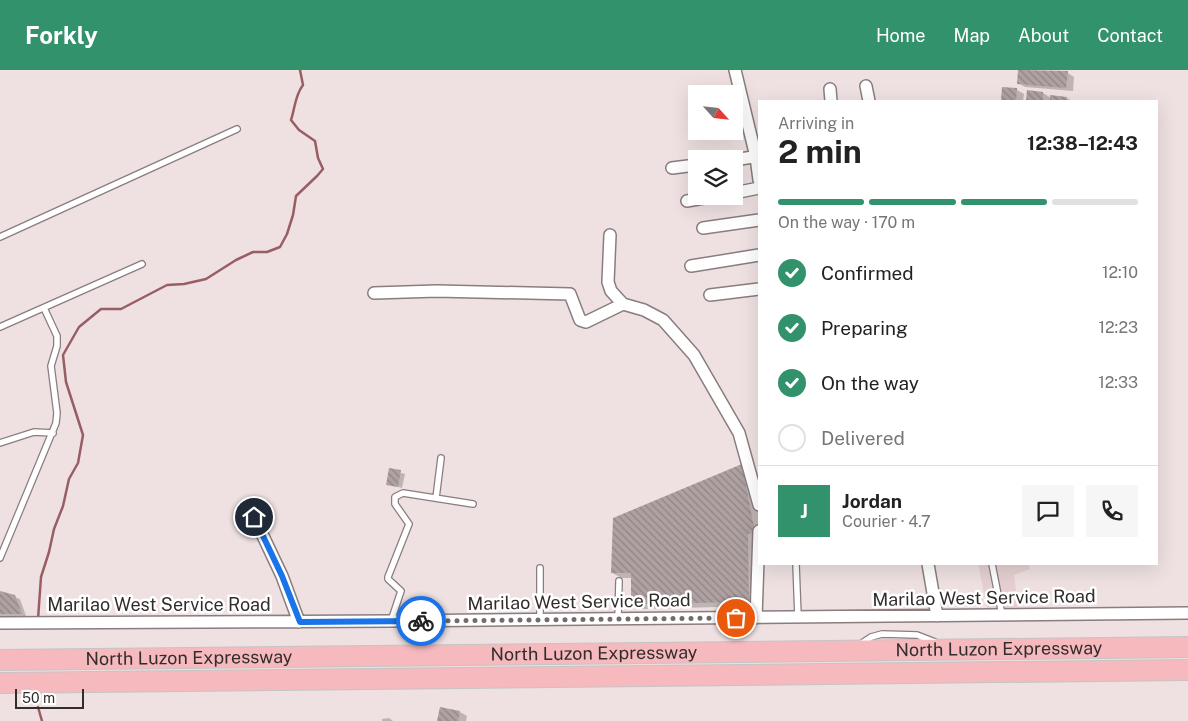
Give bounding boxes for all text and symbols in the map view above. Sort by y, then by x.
text: Forkly [25,21,98,49]
text: Home [876,25,926,46]
text: Map [954,25,990,46]
text: About [1018,25,1069,46]
text: Contact [1097,25,1163,46]
north arrow [688,85,742,140]
map controls [688,85,743,205]
text: Arriving in [778,114,854,133]
text: 12:38–12:43 [1027,132,1138,154]
text: 2 min [778,133,862,170]
button: layers [688,150,743,205]
text: On the way · 170 m [778,213,915,232]
icon: check [778,259,806,287]
text: Confirmed [821,262,914,284]
text: 12:10 [1102,263,1138,282]
icon: check [778,314,806,342]
text: Preparing [821,317,908,339]
text: 12:23 [1098,318,1138,337]
icon: check [778,369,806,397]
text: On the way [821,372,919,394]
text: 12:33 [1098,373,1138,392]
text: Delivered [821,427,905,449]
button: chat [1022,485,1074,537]
button: phone [1086,485,1138,537]
text: Jordan [842,490,902,512]
pin [233,496,275,538]
text: J [800,500,808,522]
icon: home [240,503,268,531]
text: Courier · 4.7 [842,512,931,531]
street label: Marilao West Service Road [872,585,1096,610]
street label: Marilao West Service Road [467,589,691,614]
street label: Marilao West Service Road [47,594,271,615]
courier [396,596,446,646]
pin [715,597,757,639]
icon: bag [722,604,750,632]
icon: bike [407,607,435,635]
street label: North Luzon Expressway [895,637,1103,660]
street label: North Luzon Expressway [490,641,698,665]
street label: North Luzon Expressway [85,646,293,669]
scale bar [15,686,84,709]
text: 50 m [22,690,55,706]

